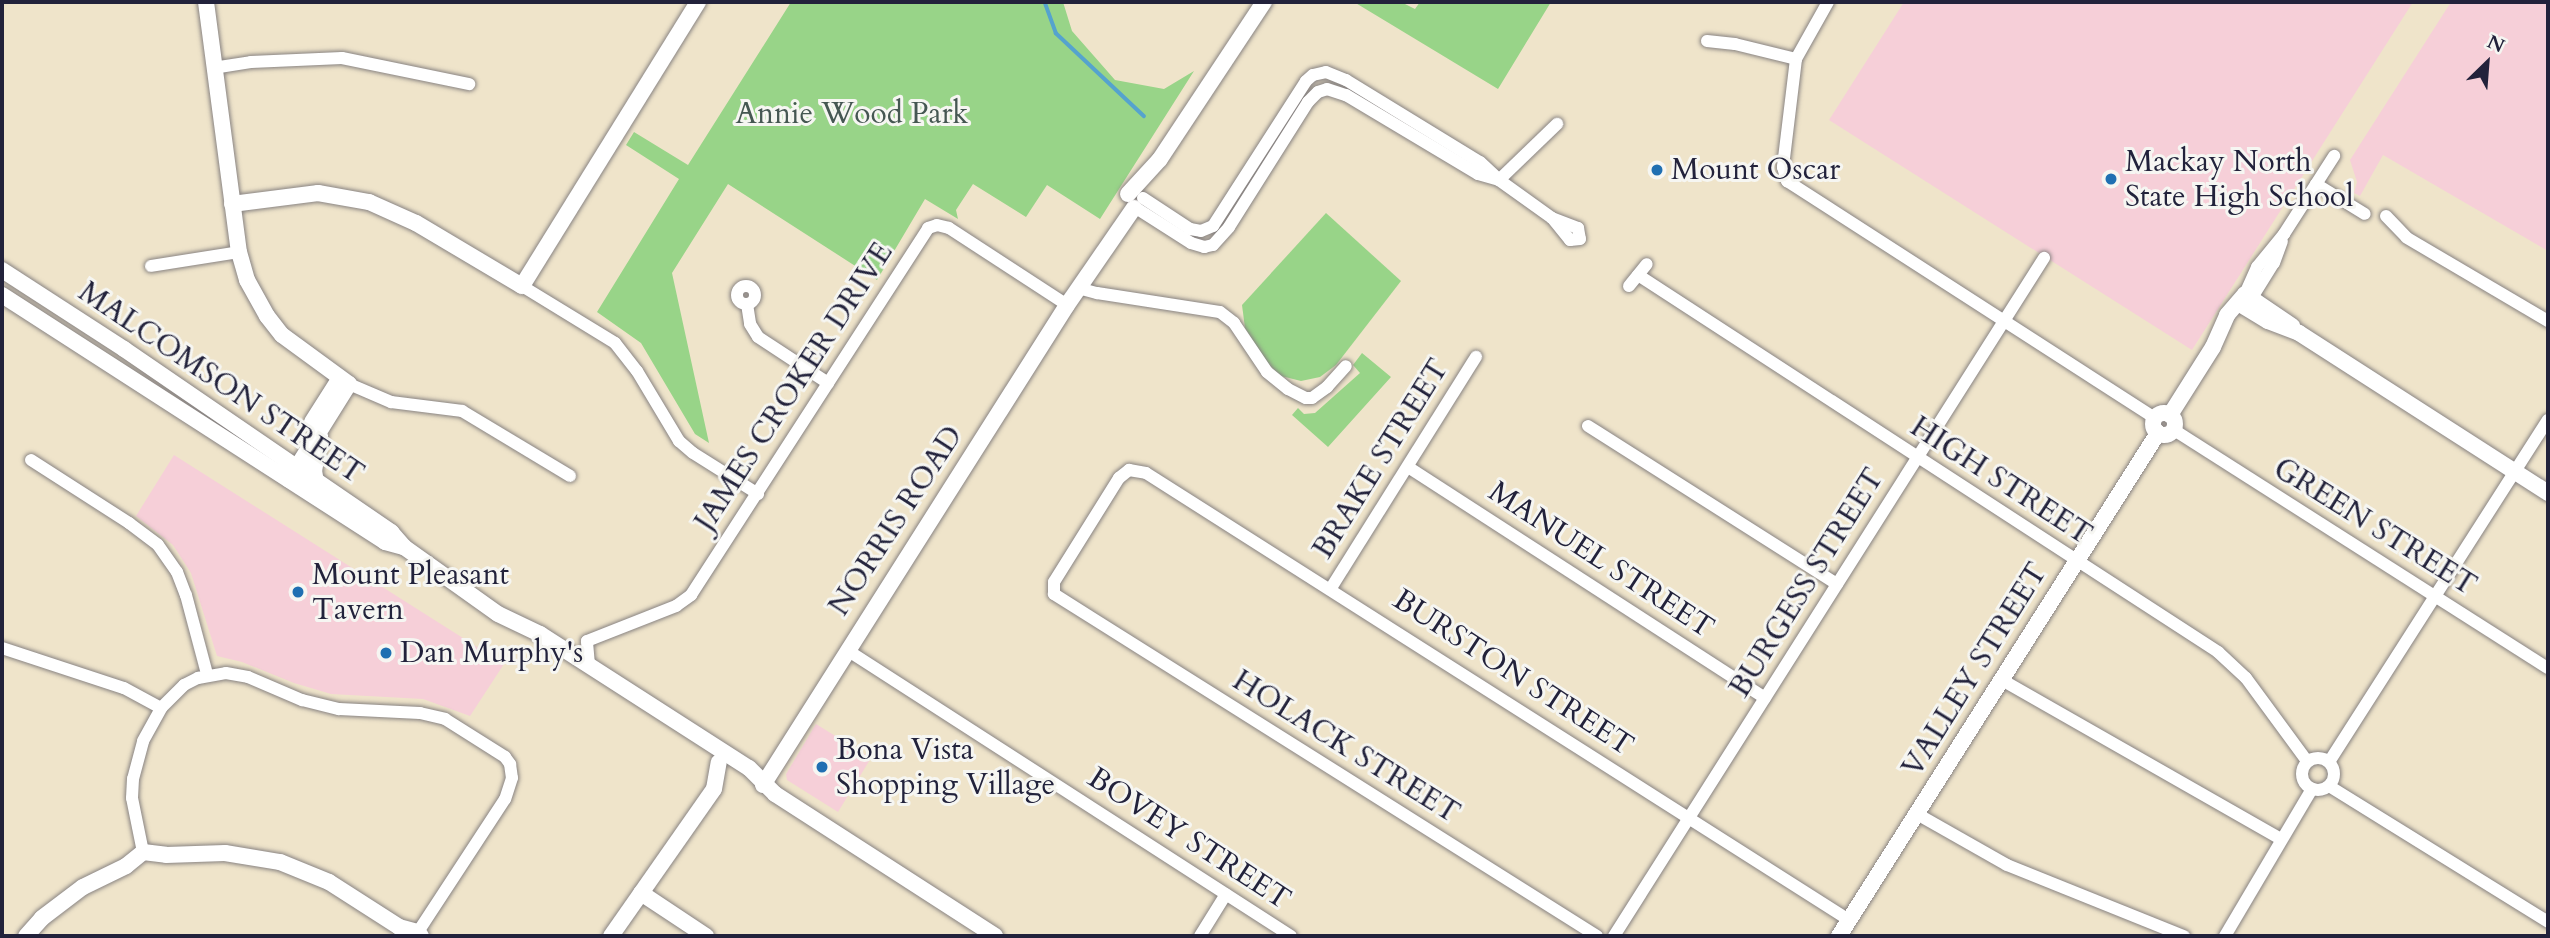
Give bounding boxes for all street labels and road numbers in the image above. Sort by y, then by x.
street label: JAMES CROKER DRIVE [687,236,901,538]
street label: MALCOMSON STREET [72,274,370,492]
street label: BRAKE STREET [1305,353,1457,565]
street label: HIGH STREET [1904,409,2098,553]
street label: NORRIS ROAD [821,419,971,623]
street label: GREEN STREET [2267,450,2483,604]
street label: BURGESS STREET [1722,462,1892,704]
street label: MANUEL STREET [1482,474,1720,646]
street label: VALLEY STREET [1895,556,2055,784]
street label: BURSTON STREET [1386,582,1640,764]
street label: HOLACK STREET [1226,663,1466,831]
street label: BOVEY STREET [1081,760,1297,918]

